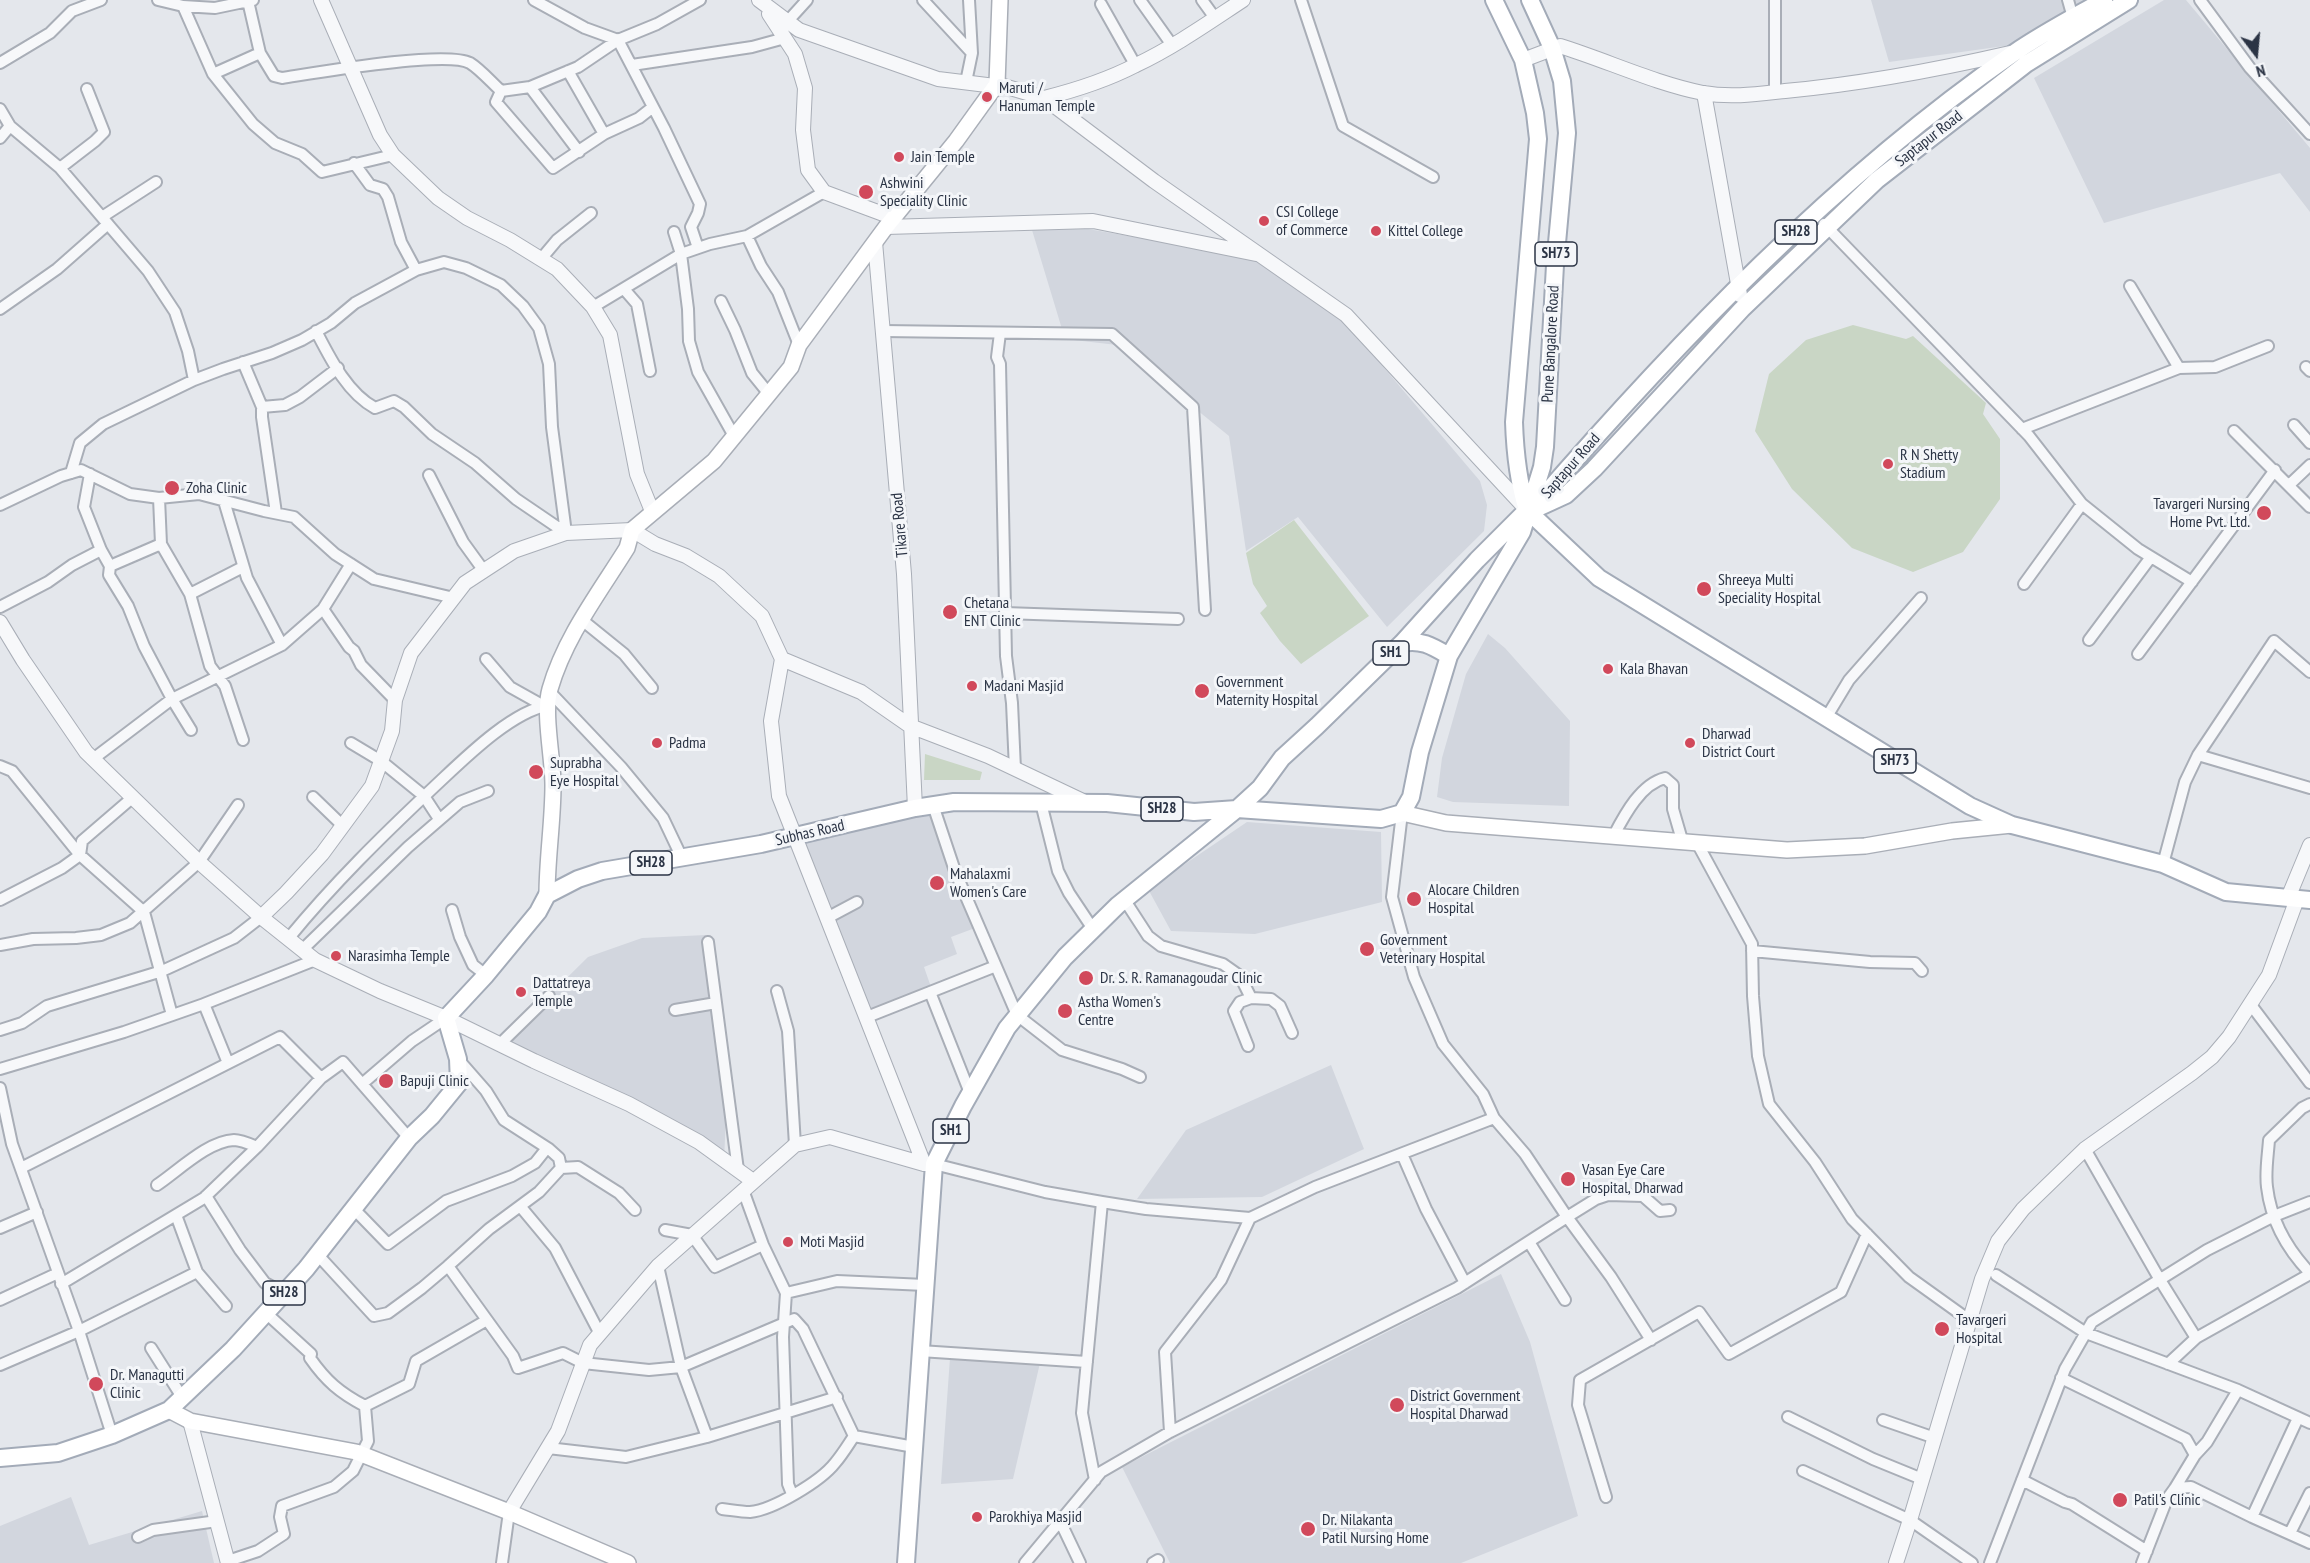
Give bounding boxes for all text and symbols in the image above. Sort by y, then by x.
north arrow [2226,24,2286,84]
text: N [2254,60,2268,82]
place label: Maruti / Hanuman Temple [999,78,1095,116]
marker: Maruti / Hanuman Temple [980,90,994,104]
street label: Saptapur Road [1892,107,1966,171]
place label: Jain Temple [911,147,975,167]
marker: Jain Temple [892,150,906,164]
place label: Ashwini Speciality Clinic [880,173,967,211]
marker: Ashwini Speciality Clinic [857,183,875,201]
place label: CSI College of Commerce [1276,202,1348,240]
marker: CSI College of Commerce [1257,214,1271,228]
road number: SH28 [1775,220,1817,244]
place label: Kittel College [1388,221,1463,241]
marker: Kittel College [1369,224,1383,238]
road number: SH73 [1535,242,1577,266]
street label: Pune Bangalore Road [1538,285,1564,403]
street label: Saptapur Road [1538,430,1604,502]
place label: R N Shetty Stadium [1900,445,1958,483]
marker: R N Shetty Stadium [1881,457,1895,471]
place label: Zoha Clinic [186,478,247,498]
marker: Zoha Clinic [163,479,181,497]
street label: Tikare Road [888,492,912,558]
place label: Tavargeri Nursing Home Pvt. Ltd. [2153,494,2250,532]
marker: Tavargeri Nursing Home Pvt. Ltd. [2255,504,2273,522]
place label: Shreeya Multi Speciality Hospital [1718,570,1821,608]
marker: Shreeya Multi Speciality Hospital [1695,580,1713,598]
place label: Chetana ENT Clinic [964,593,1021,631]
marker: Chetana ENT Clinic [941,603,959,621]
road number: SH1 [1373,641,1409,665]
place label: Kala Bhavan [1620,659,1688,679]
marker: Kala Bhavan [1601,662,1615,676]
place label: Government Maternity Hospital [1216,672,1318,710]
place label: Madani Masjid [984,676,1064,696]
marker: Madani Masjid [965,679,979,693]
marker: Government Maternity Hospital [1193,682,1211,700]
place label: Dharwad District Court [1702,724,1775,762]
place label: Padma [669,733,706,753]
marker: Padma [650,736,664,750]
marker: Dharwad District Court [1683,736,1697,750]
road number: SH73 [1874,749,1916,773]
place label: Suprabha Eye Hospital [550,753,619,791]
marker: Suprabha Eye Hospital [527,763,545,781]
road number: SH28 [1141,797,1183,821]
street label: Subhas Road [774,816,846,850]
road number: SH28 [630,851,672,875]
place label: Mahalaxmi Women's Care [950,864,1027,902]
marker: Mahalaxmi Women's Care [928,874,946,892]
place label: Alocare Children Hospital [1428,880,1519,918]
marker: Alocare Children Hospital [1405,890,1423,908]
place label: Government Veterinary Hospital [1380,930,1485,968]
marker: Government Veterinary Hospital [1358,940,1376,958]
place label: Narasimha Temple [348,946,450,966]
marker: Narasimha Temple [329,949,343,963]
place label: Dr. S. R. Ramanagoudar Clinic [1100,968,1262,988]
marker: Dr. S. R. Ramanagoudar Clinic [1077,969,1095,987]
place label: Dattatreya Temple [533,973,591,1011]
marker: Dattatreya Temple [514,985,528,999]
place label: Astha Women's Centre [1078,992,1161,1030]
marker: Astha Women's Centre [1056,1002,1074,1020]
place label: Bapuji Clinic [400,1071,469,1091]
marker: Bapuji Clinic [377,1072,395,1090]
road number: SH1 [933,1119,969,1143]
place label: Vasan Eye Care Hospital, Dharwad [1582,1160,1683,1198]
marker: Vasan Eye Care Hospital, Dharwad [1559,1170,1577,1188]
place label: Moti Masjid [800,1232,864,1252]
marker: Moti Masjid [781,1235,795,1249]
road number: SH28 [263,1281,305,1305]
place label: Tavargeri Hospital [1956,1310,2007,1348]
marker: Tavargeri Hospital [1933,1320,1951,1338]
place label: Dr. Managutti Clinic [110,1365,184,1403]
marker: Dr. Managutti Clinic [87,1375,105,1393]
place label: District Government Hospital Dharwad [1410,1386,1520,1424]
marker: District Government Hospital Dharwad [1388,1396,1406,1414]
place label: Patil's Clinic [2134,1490,2200,1510]
marker: Patil's Clinic [2111,1491,2129,1509]
place label: Parokhiya Masjid [989,1507,1082,1527]
marker: Parokhiya Masjid [970,1510,984,1524]
place label: Dr. Nilakanta Patil Nursing Home [1322,1510,1429,1548]
marker: Dr. Nilakanta Patil Nursing Home [1299,1520,1317,1538]

